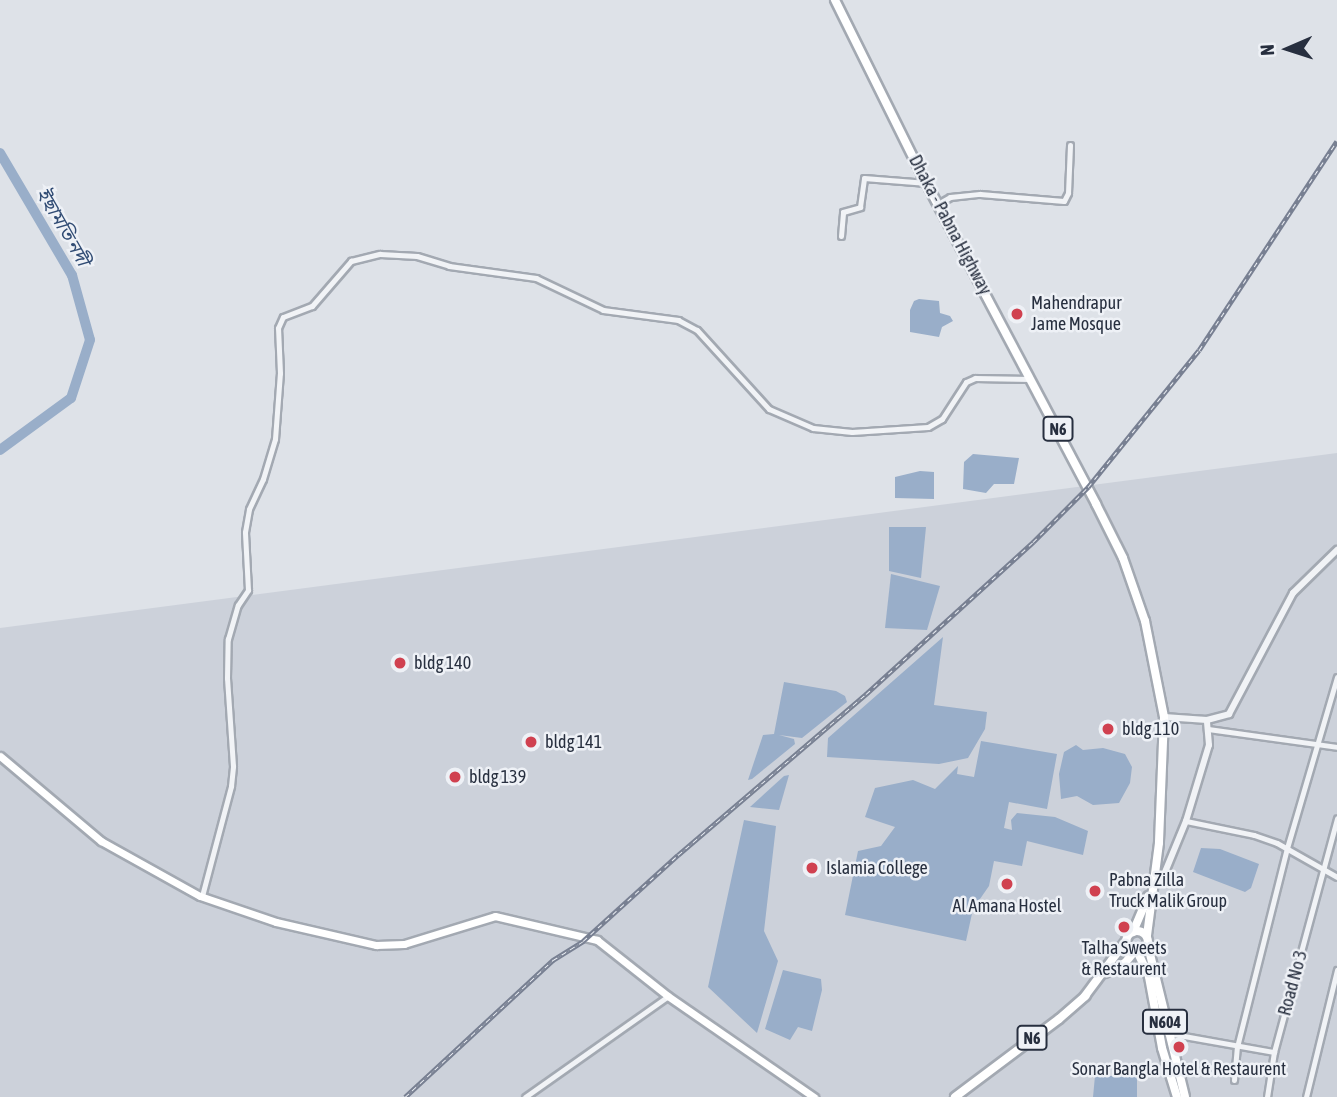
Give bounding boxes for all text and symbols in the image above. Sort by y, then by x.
north arrow [1253,14,1323,84]
text: N [1256,44,1278,56]
street label: Dhaka - Pabna Highway [904,151,996,299]
water label: ইছামতি নদী [32,184,94,270]
place label: Mahendrapur Jame Mosque [1031,293,1121,336]
marker: Mahendrapur Jame Mosque [1009,306,1025,322]
road number: N6 [1042,416,1074,442]
place label: bldg 140 [414,652,471,674]
marker: bldg 140 [392,655,408,671]
place label: bldg 110 [1122,718,1179,740]
marker: bldg 110 [1100,721,1116,737]
place label: bldg 141 [545,731,602,753]
marker: bldg 141 [523,734,539,750]
place label: bldg 139 [469,766,526,788]
marker: bldg 139 [447,769,463,785]
place label: Islamia College [826,857,928,879]
marker: Islamia College [804,860,820,876]
place label: Pabna Zilla Truck Malik Group [1109,870,1227,912]
marker: Al Amana Hostel [999,876,1015,892]
marker: Pabna Zilla Truck Malik Group [1087,883,1103,899]
place label: Al Amana Hostel [953,895,1061,917]
marker: Talha Sweets & Restaurent [1116,919,1132,935]
place label: Talha Sweets & Restaurent [1081,938,1167,981]
street label: Road No 3 [1274,948,1312,1018]
road number: N604 [1140,1010,1190,1034]
road number: N6 [1016,1026,1048,1050]
marker: Sonar Bangla Hotel & Restaurent [1171,1039,1187,1055]
place label: Sonar Bangla Hotel & Restaurent [1072,1058,1286,1080]

